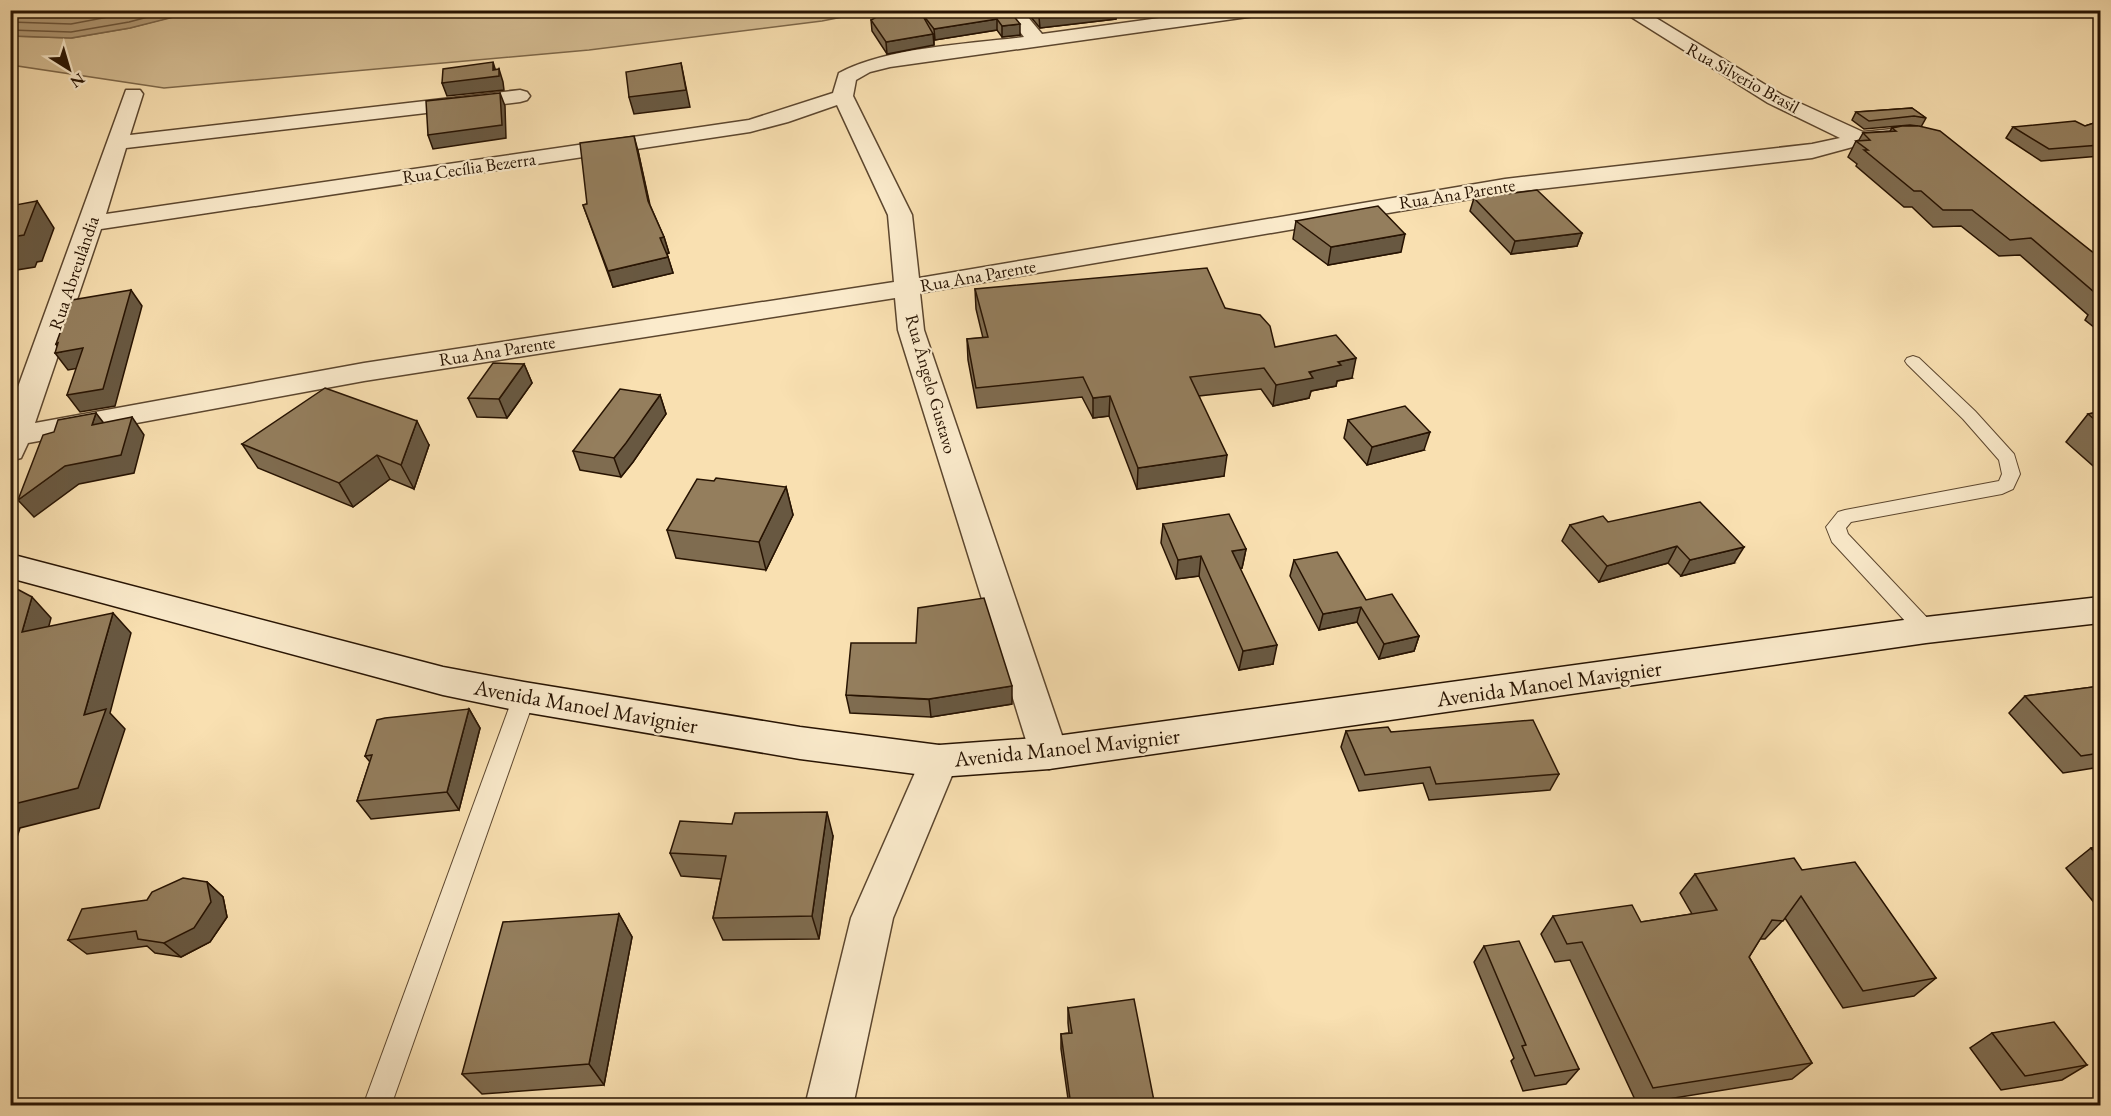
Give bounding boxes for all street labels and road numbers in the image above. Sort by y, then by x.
street label: Rua Silverio Brasil [1683,37,1804,118]
street label: Rua Cecília Bezerra [401,147,538,188]
street label: Rua Ana Parente [1397,173,1517,214]
street label: Rua Abreulândia [43,212,104,333]
street label: Rua Ana Parente [918,254,1038,297]
street label: Rua Ângelo Gustavo [901,311,962,456]
street label: Rua Ana Parente [437,330,557,371]
street label: Avenida Manoel Mavignier [1434,653,1664,714]
street label: Avenida Manoel Mavignier [471,672,701,741]
street label: Avenida Manoel Mavignier [952,721,1182,774]

